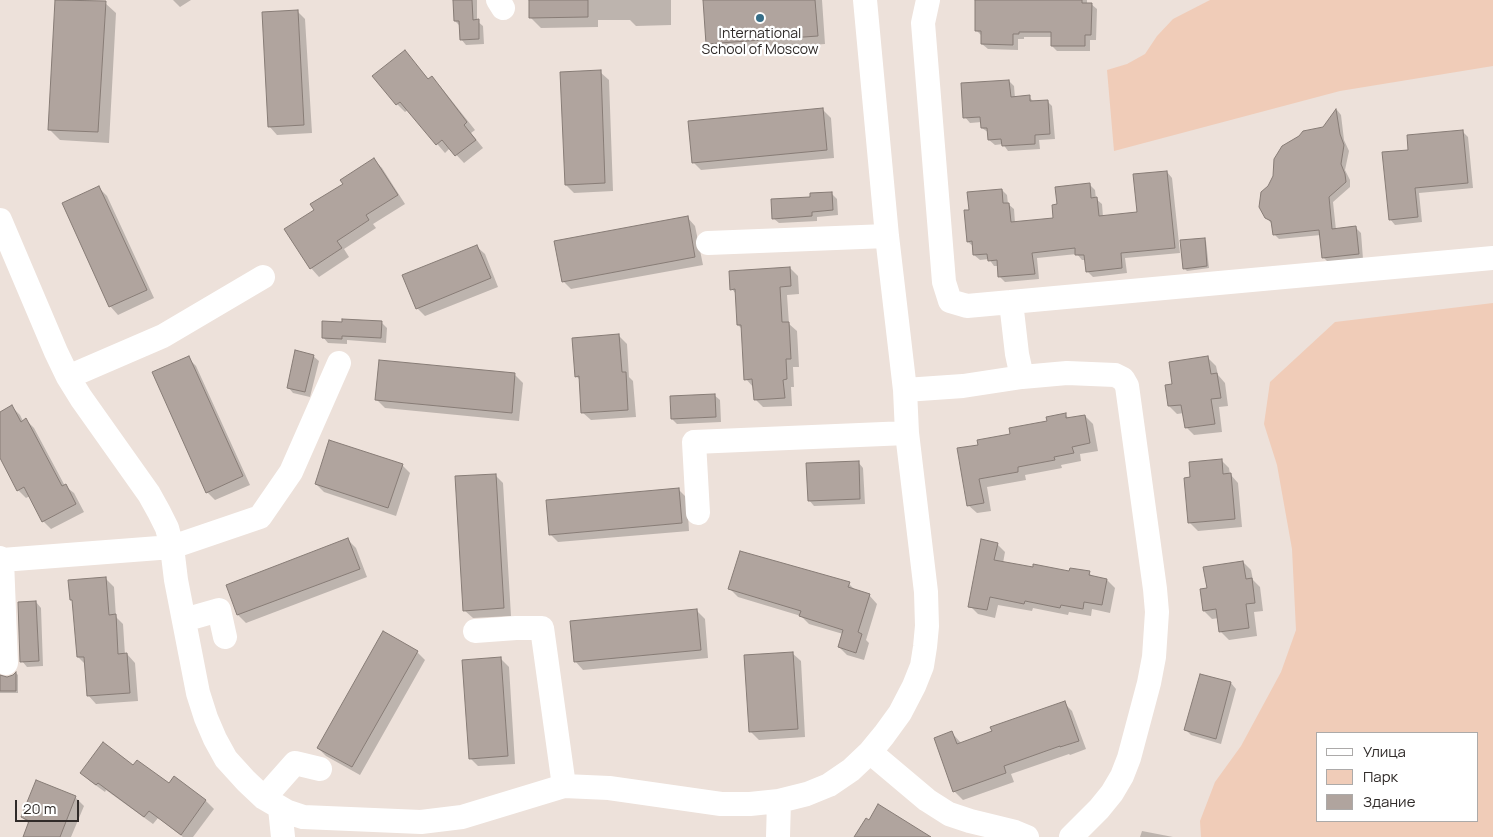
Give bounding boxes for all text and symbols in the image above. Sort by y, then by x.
marker: International School of Moscow [754,12,766,24]
place label: International School of Moscow [702,26,818,58]
legend [1316,732,1478,822]
text: Улица [1363,741,1406,762]
text: Парк [1363,766,1398,787]
scale bar [18,790,81,822]
text: Здание [1363,791,1415,812]
text: 20 m [23,798,56,819]

